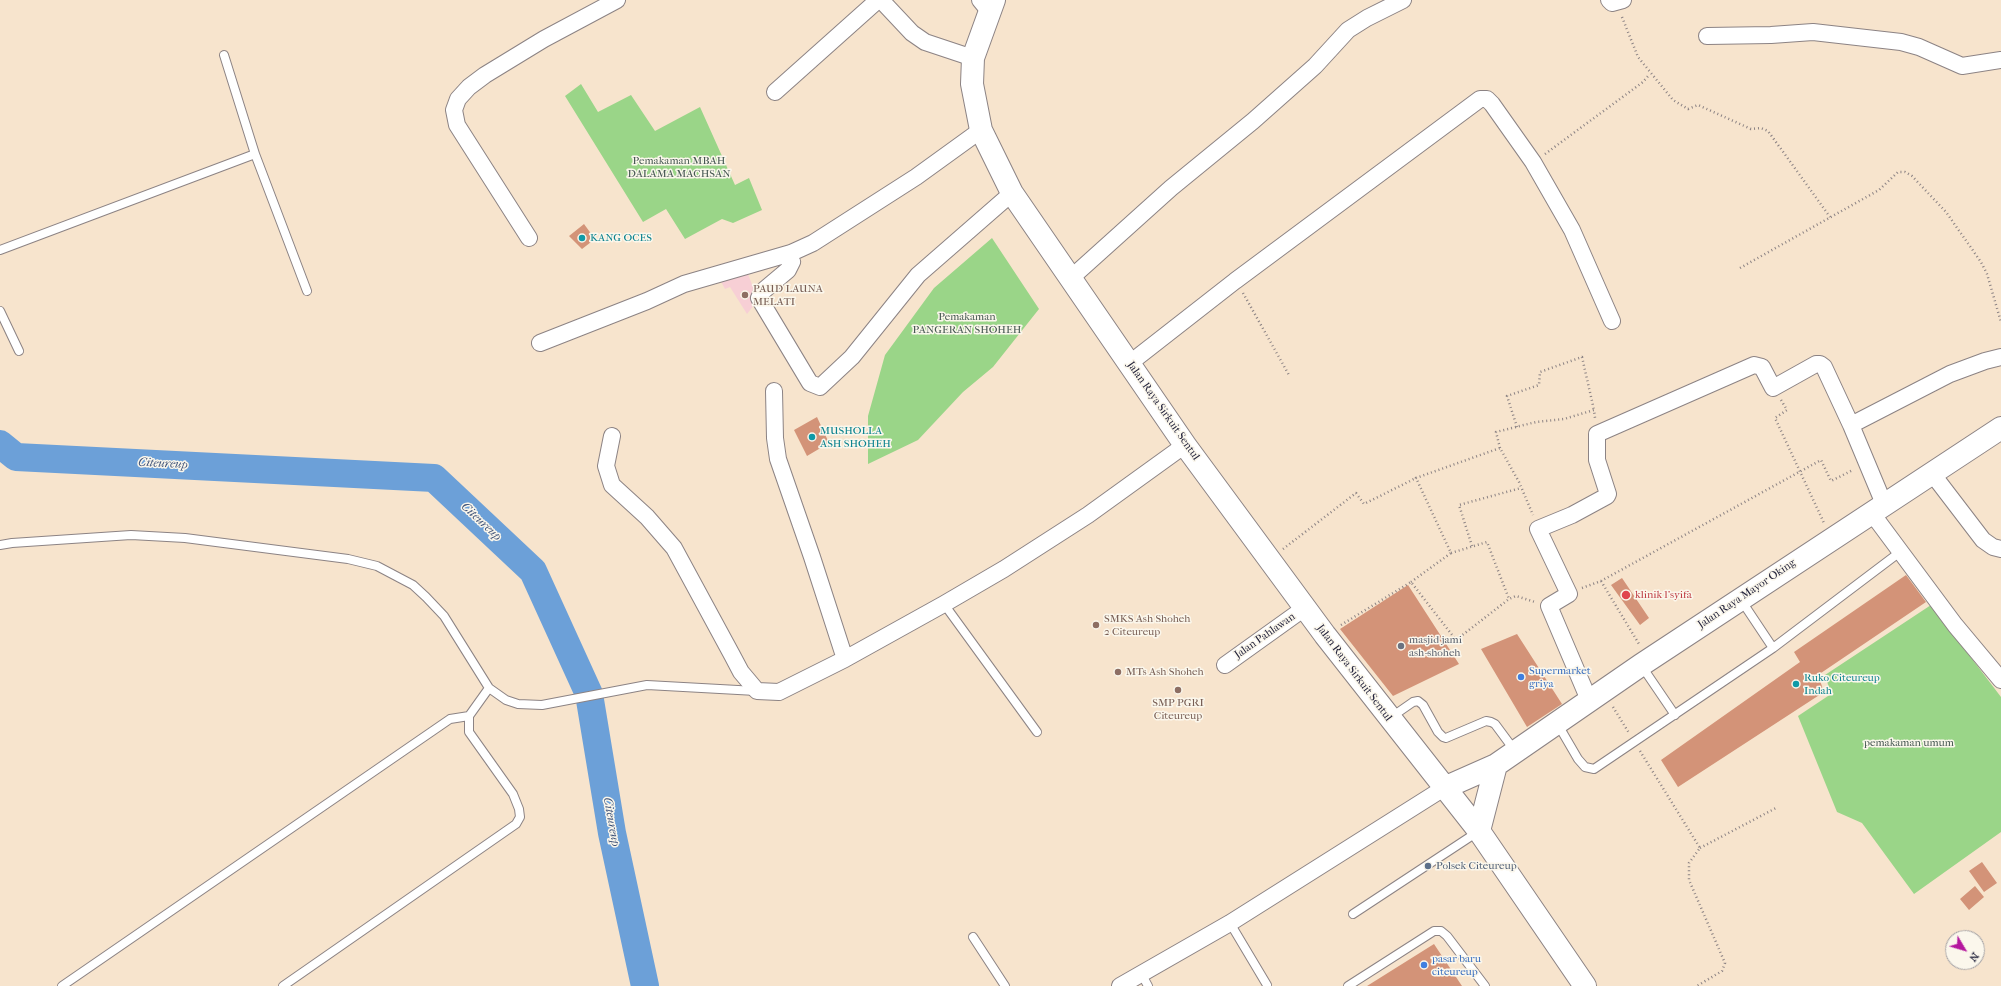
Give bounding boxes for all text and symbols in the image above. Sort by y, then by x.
park label: Pemakaman MBAH DALAMA MACHSAN [628,154,730,180]
place label: KANG OCES [590,231,652,245]
marker: KANG OCES [577,233,587,243]
place label: PAUD LAUNA MELATI [753,282,823,308]
marker: PAUD LAUNA MELATI [740,290,750,300]
park label: Pemakaman PANGERAN SHOHEH [913,310,1021,336]
street label: Jalan Raya Sirkuit Sentul [1124,359,1202,463]
place label: MUSHOLLA ASH SHOHEH [820,424,891,450]
marker: MUSHOLLA ASH SHOHEH [807,432,817,442]
water label: Citeureup [138,456,188,472]
water label: Citeureup [458,500,504,544]
street label: Jalan Raya Mayor Oking [1696,556,1798,632]
place label: klinik l'syifa [1635,588,1692,602]
marker: klinik l'syifa [1620,589,1632,601]
street label: Jalan Pahlawan [1232,610,1298,662]
place label: SMKS Ash Shoheh 2 Citeureup [1104,612,1190,638]
marker: SMKS Ash Shoheh 2 Citeureup [1091,620,1101,630]
street label: Jalan Raya Sirkuit Sentul [1313,622,1395,724]
place label: masjid jami ash-shoheh [1409,633,1462,659]
marker: masjid jami ash-shoheh [1396,641,1406,651]
place label: Supermarket griya [1529,664,1591,690]
place label: MTs Ash Shoheh [1126,665,1204,679]
marker: MTs Ash Shoheh [1113,667,1123,677]
place label: Ruko Citeureup Indah [1804,671,1880,697]
marker: Supermarket griya [1516,672,1526,682]
marker: Ruko Citeureup Indah [1791,679,1801,689]
marker: SMP PGRI Citeureup [1173,685,1183,695]
place label: SMP PGRI Citeureup [1152,696,1204,722]
park label: pemakaman umum [1864,736,1954,750]
water label: Citeureup [600,796,622,848]
place label: Polsek Citeureup [1436,859,1517,873]
marker: Polsek Citeureup [1423,861,1433,871]
north arrow [1945,930,1985,970]
text: N [1966,950,1982,964]
place label: pasar baru citeureup [1432,952,1481,978]
marker: pasar baru citeureup [1419,960,1429,970]

